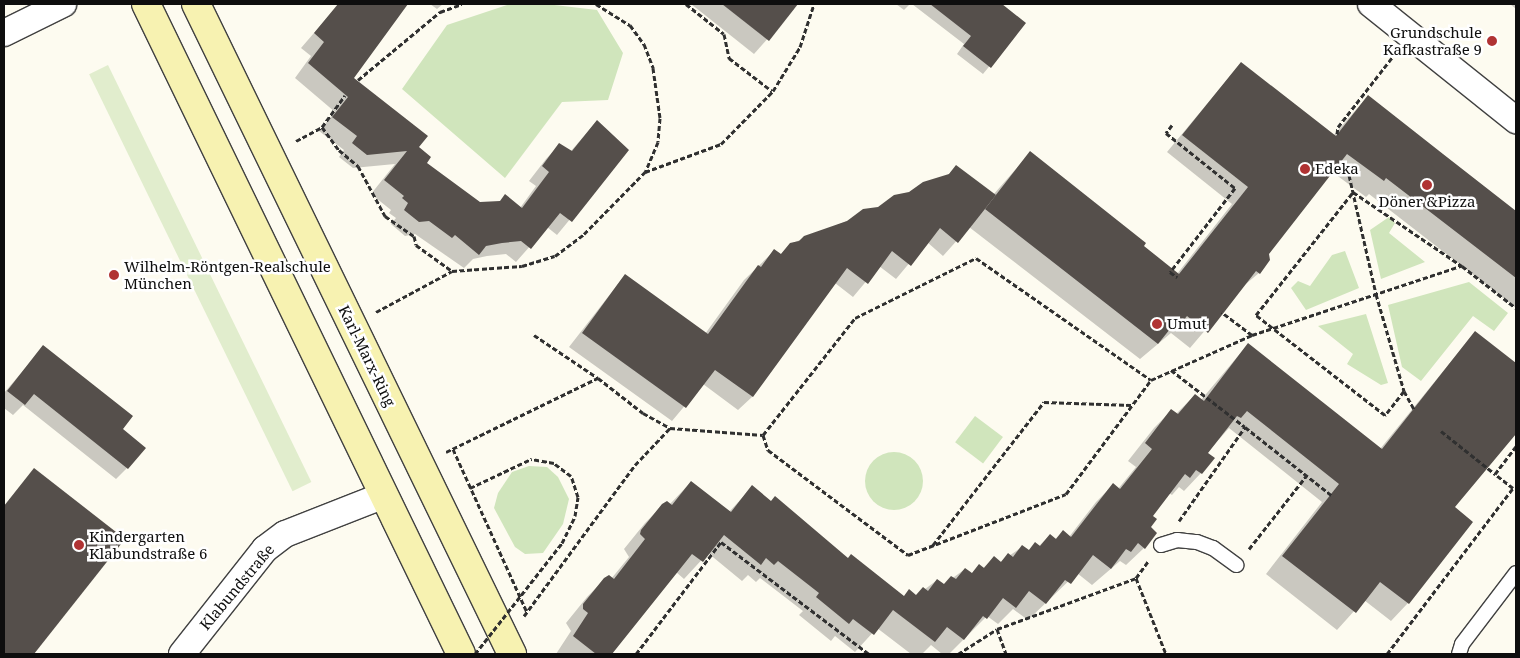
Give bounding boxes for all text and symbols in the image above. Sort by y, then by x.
place label: Grundschule Kafkastraße 9 [1383,23,1482,58]
marker: Grundschule Kafkastraße 9 [1486,35,1498,47]
place label: Edeka [1315,160,1359,178]
marker: Edeka [1299,163,1311,175]
marker: Döner &Pizza [1421,179,1433,191]
place label: Döner &Pizza [1379,193,1475,211]
place label: Wilhelm-Röntgen-Realschule München [124,257,331,292]
marker: Wilhelm-Röntgen-Realschule München [108,269,120,281]
street label: Karl-Marx-Ring [335,302,399,410]
place label: Umut [1167,315,1207,333]
marker: Umut [1151,318,1163,330]
place label: Kindergarten Klabundstraße 6 [89,527,207,562]
marker: Kindergarten Klabundstraße 6 [73,539,85,551]
street label: Klabundstraße [196,541,278,633]

